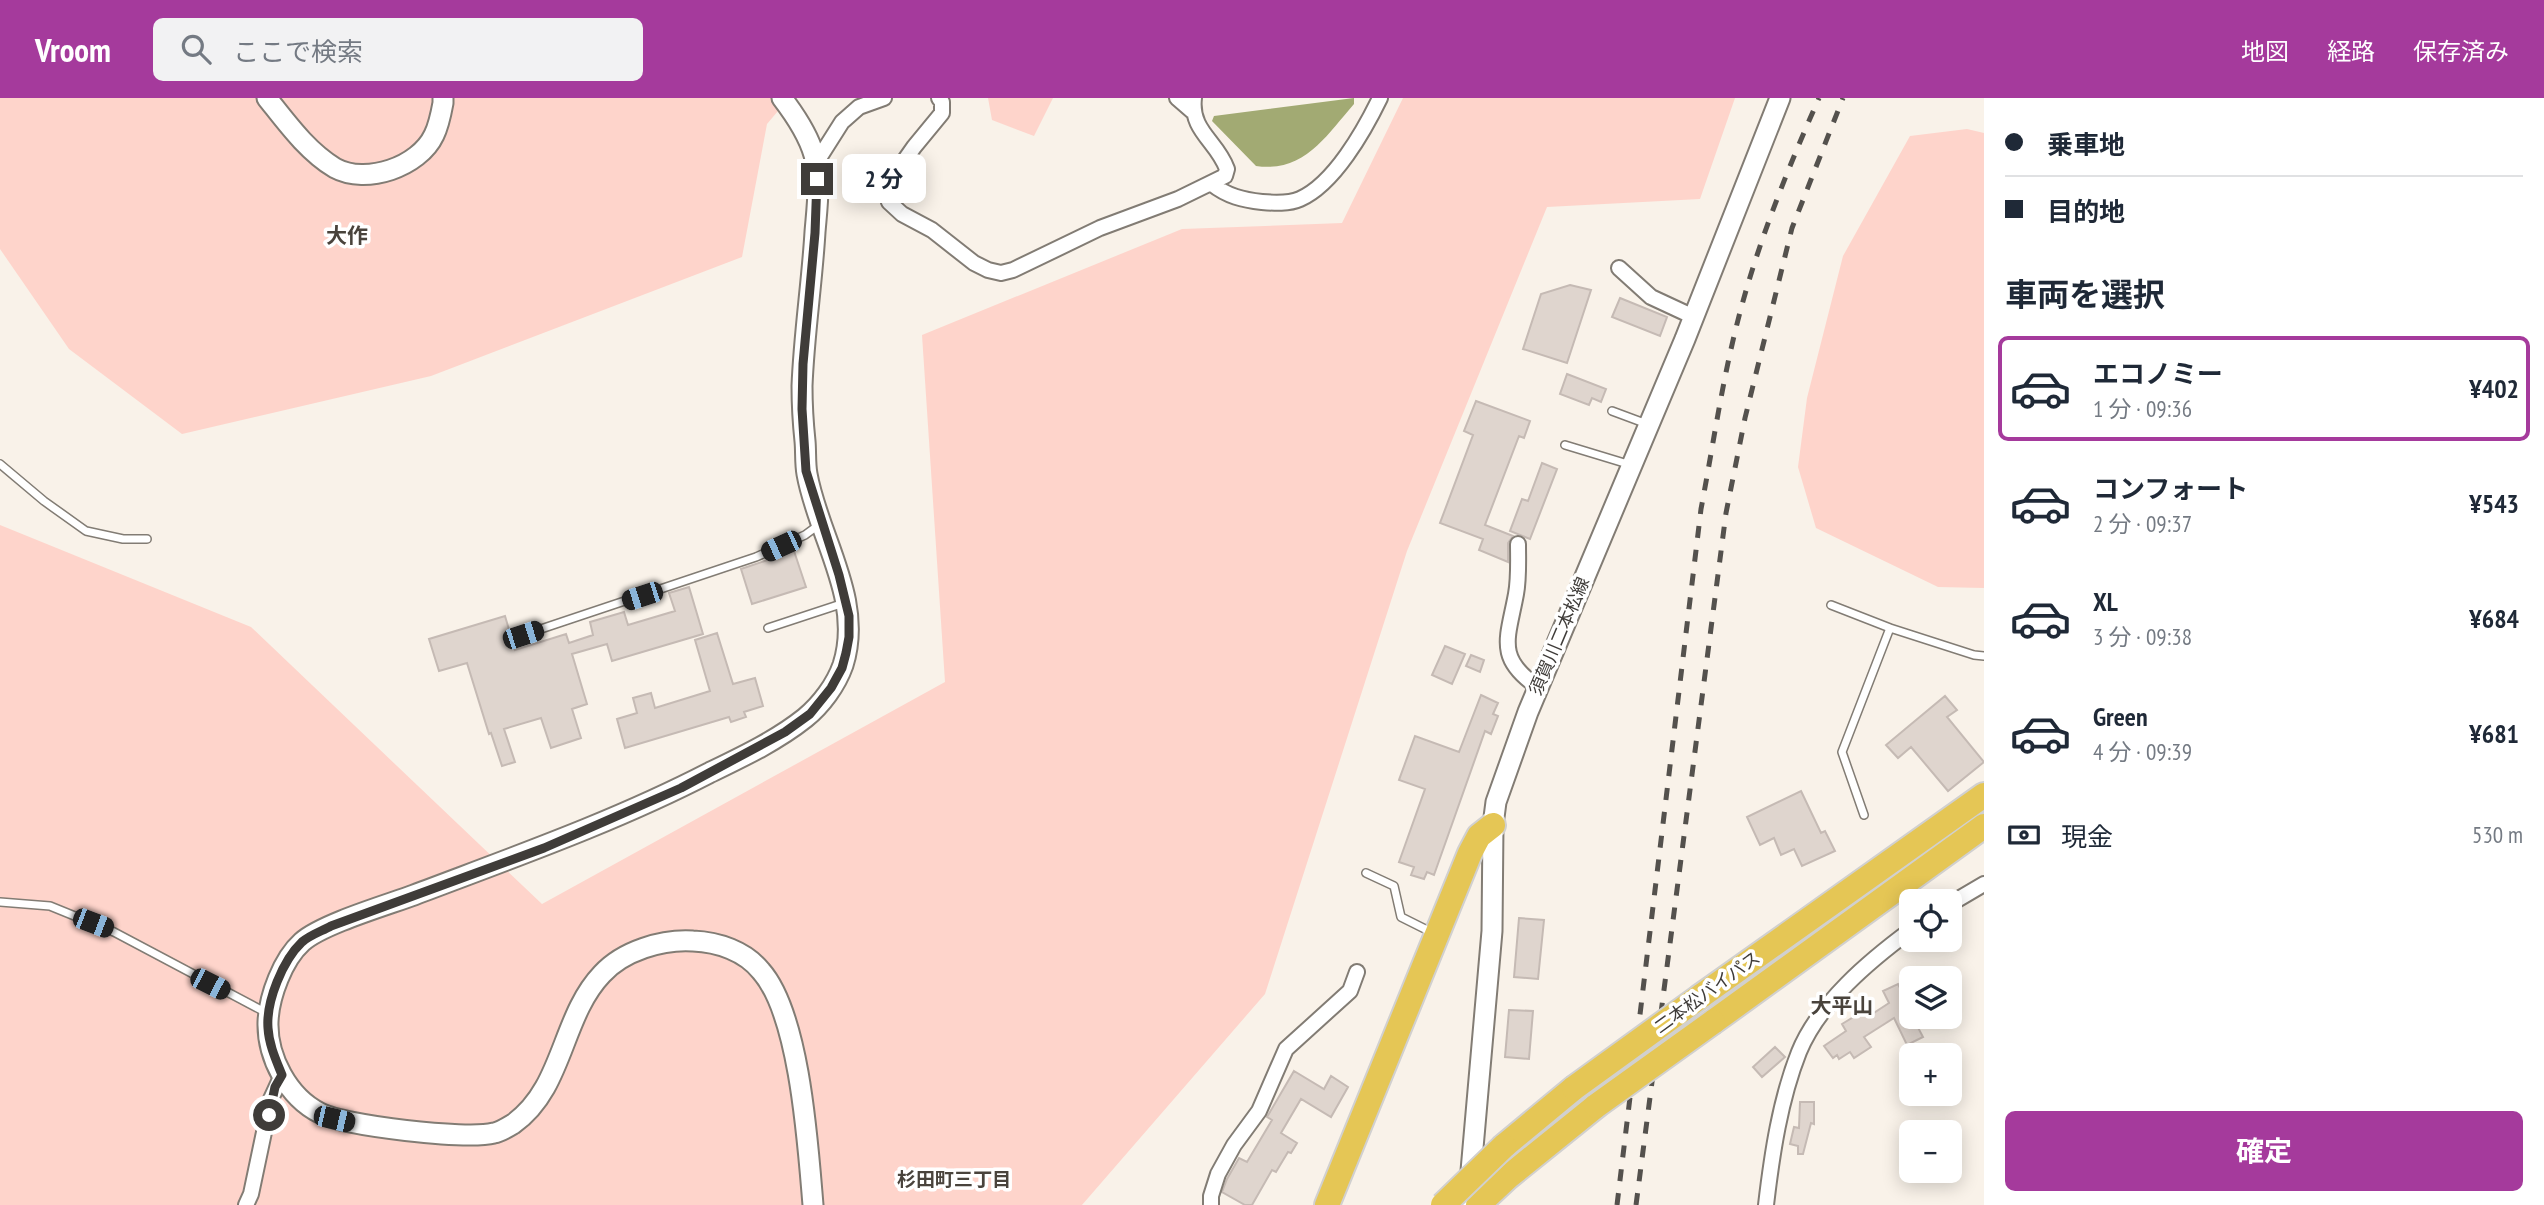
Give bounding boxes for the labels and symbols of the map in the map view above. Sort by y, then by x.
callout: 2 分 [842,154,926,204]
route end [801,163,833,195]
district label: 大作 [326,222,368,249]
car [758,528,805,564]
street label: 須賀川二本松線 [1524,574,1594,698]
car [619,580,666,612]
car [500,619,547,651]
car [70,906,117,940]
street label: 二本松バイパス [1649,946,1765,1038]
car [187,965,234,1003]
district label: 大平山 [1811,992,1874,1019]
route start [253,1099,285,1131]
car [312,1104,357,1134]
district label: 杉田町三丁目 [897,1167,1011,1191]

